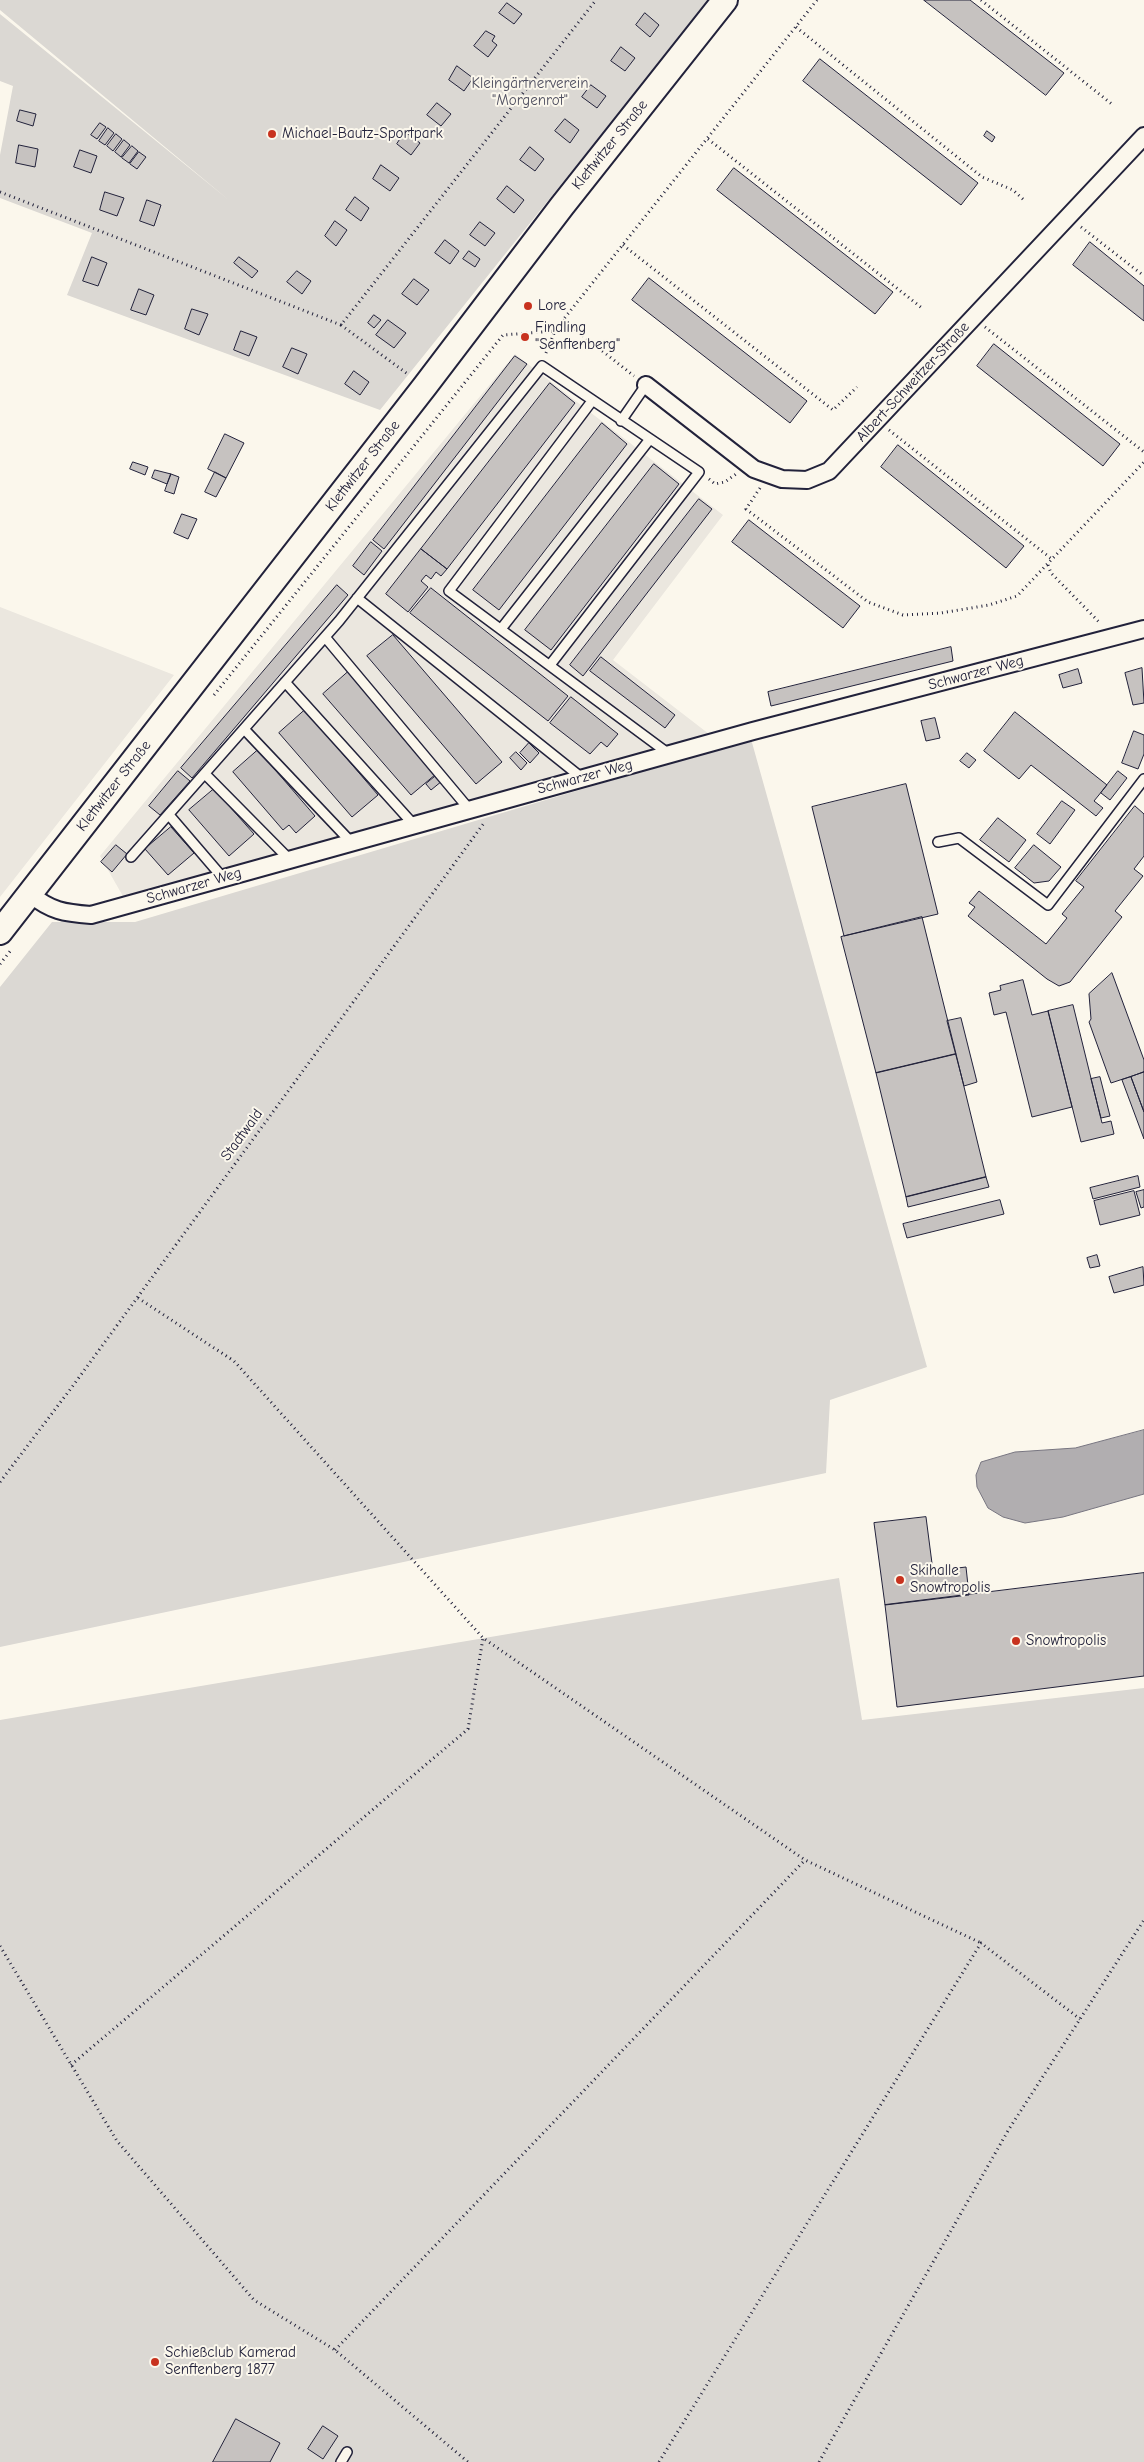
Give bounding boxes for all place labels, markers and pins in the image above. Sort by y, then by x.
place label: Michael-Bautz-Sportpark [282,125,443,143]
marker: Michael-Bautz-Sportpark [266,128,278,140]
place label: Lore [538,297,566,315]
marker: Lore [522,300,534,312]
place label: Findling "Senftenberg" [535,319,620,354]
marker: Findling "Senftenberg" [519,331,531,343]
place label: Skihalle Snowtropolis [910,1562,990,1597]
marker: Skihalle Snowtropolis [894,1574,906,1586]
place label: Snowtropolis [1026,1632,1106,1650]
marker: Snowtropolis [1010,1635,1022,1647]
place label: Schießclub Kamerad Senftenberg 1877 [165,2344,296,2379]
marker: Schießclub Kamerad Senftenberg 1877 [149,2356,161,2368]

